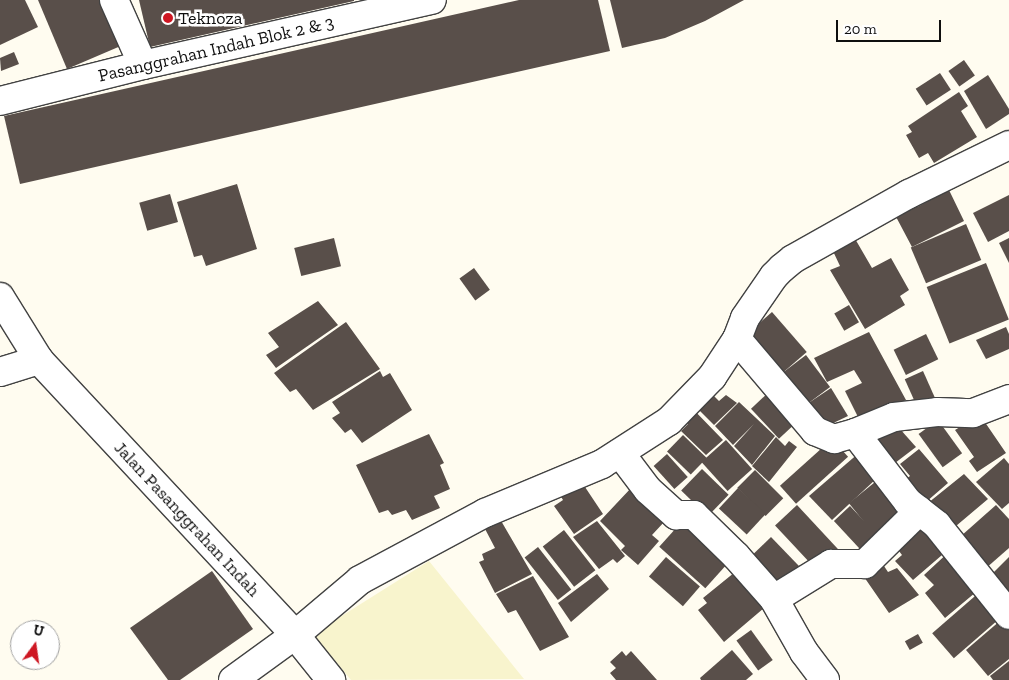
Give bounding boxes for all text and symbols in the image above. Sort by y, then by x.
place label: Teknoza [178,7,242,29]
scale bar [839,10,944,42]
street label: Pasanggrahan Indah Blok 2 & 3 [96,11,336,87]
marker: Teknoza [162,12,174,24]
text: 20 m [844,20,877,38]
street label: Jalan Pasanggrahan Indah [110,437,264,601]
north arrow [10,620,60,670]
text: U [32,621,45,640]

